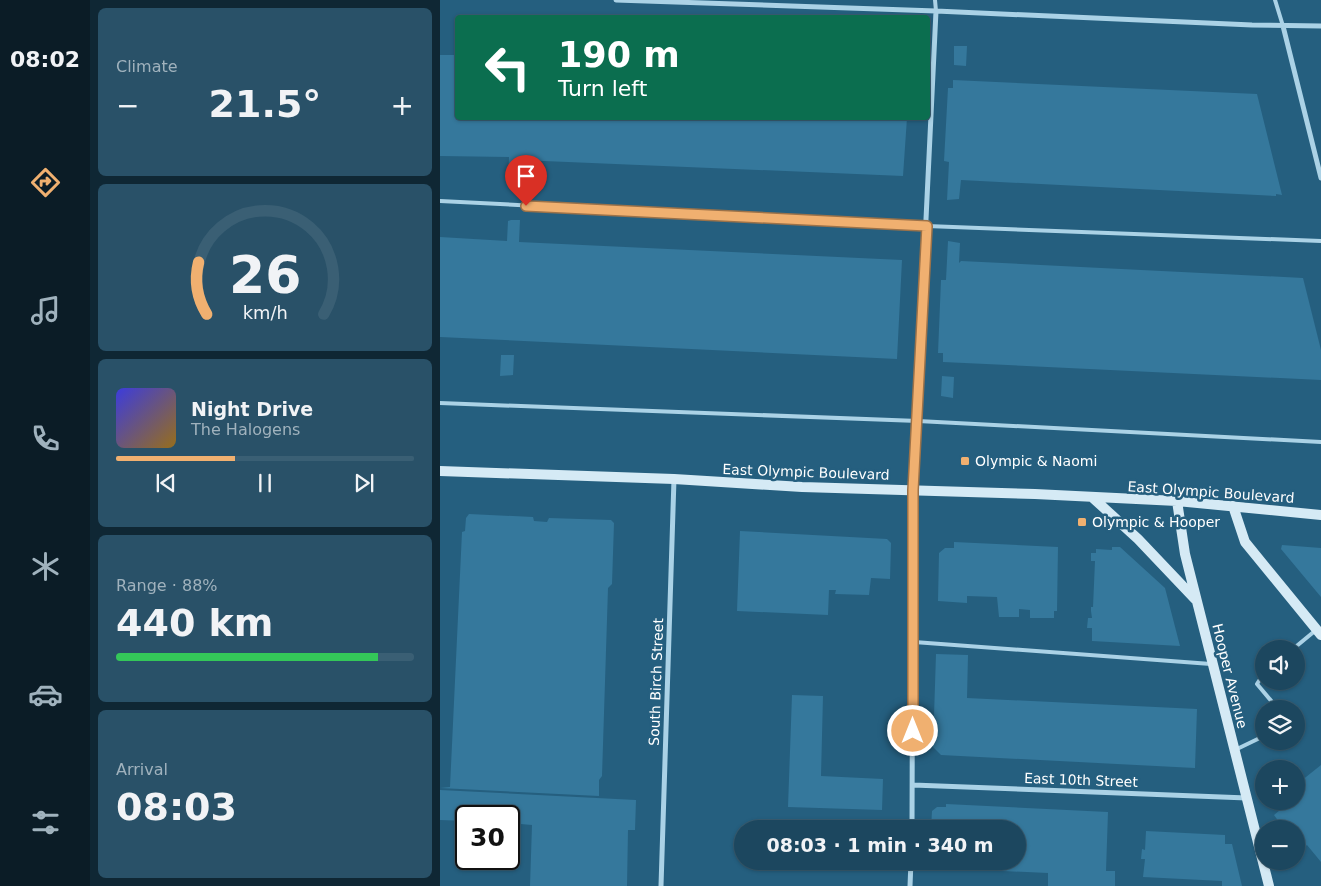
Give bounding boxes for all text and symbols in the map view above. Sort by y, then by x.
icon: left [475,35,540,100]
text: 190 m [558,35,680,75]
text: 08:02 [10,47,80,72]
text: Climate [116,57,178,76]
text: Turn left [558,76,647,101]
text: 21.5° [209,82,321,126]
text: − [116,89,139,122]
text: + [391,89,414,122]
pin [505,155,547,206]
icon: arrive [512,162,540,190]
icon: directions [28,165,63,200]
text: 26 [229,245,301,305]
icon: music [28,293,63,328]
text: km/h [242,302,288,323]
text: Night Drive [191,398,313,420]
text: The Halogens [191,420,300,439]
icon: phone [28,421,63,456]
place label: Olympic & Naomi [975,453,1097,469]
marker: Olympic & Naomi [959,455,971,467]
street label: East Olympic Boulevard [722,461,890,483]
icon: previous [152,469,180,497]
icon: pause [251,469,279,497]
icon: next [350,469,378,497]
street label: East Olympic Boulevard [1127,478,1295,506]
place label: Olympic & Hooper [1092,514,1220,530]
marker: Olympic & Hooper [1076,516,1088,528]
icon: climate [28,549,63,584]
text: Range · 88% [116,576,218,595]
text: 440 km [116,601,273,645]
street label: South Birch Street [646,617,666,746]
street label: Hooper Avenue [1209,622,1251,730]
map controls [1255,640,1305,870]
button: sound [1255,640,1305,690]
icon: car [28,677,63,712]
button: layers [1255,700,1305,750]
position arrow [886,704,938,756]
text: Arrival [116,760,168,779]
button: + [1255,760,1305,810]
street label: East 10th Street [1024,770,1139,790]
text: 08:03 [116,785,237,829]
icon: filters [28,805,63,840]
speed limit sign: 30 [455,805,520,870]
button: − [1255,820,1305,870]
text: 08:03 · 1 min · 340 m [766,834,994,856]

